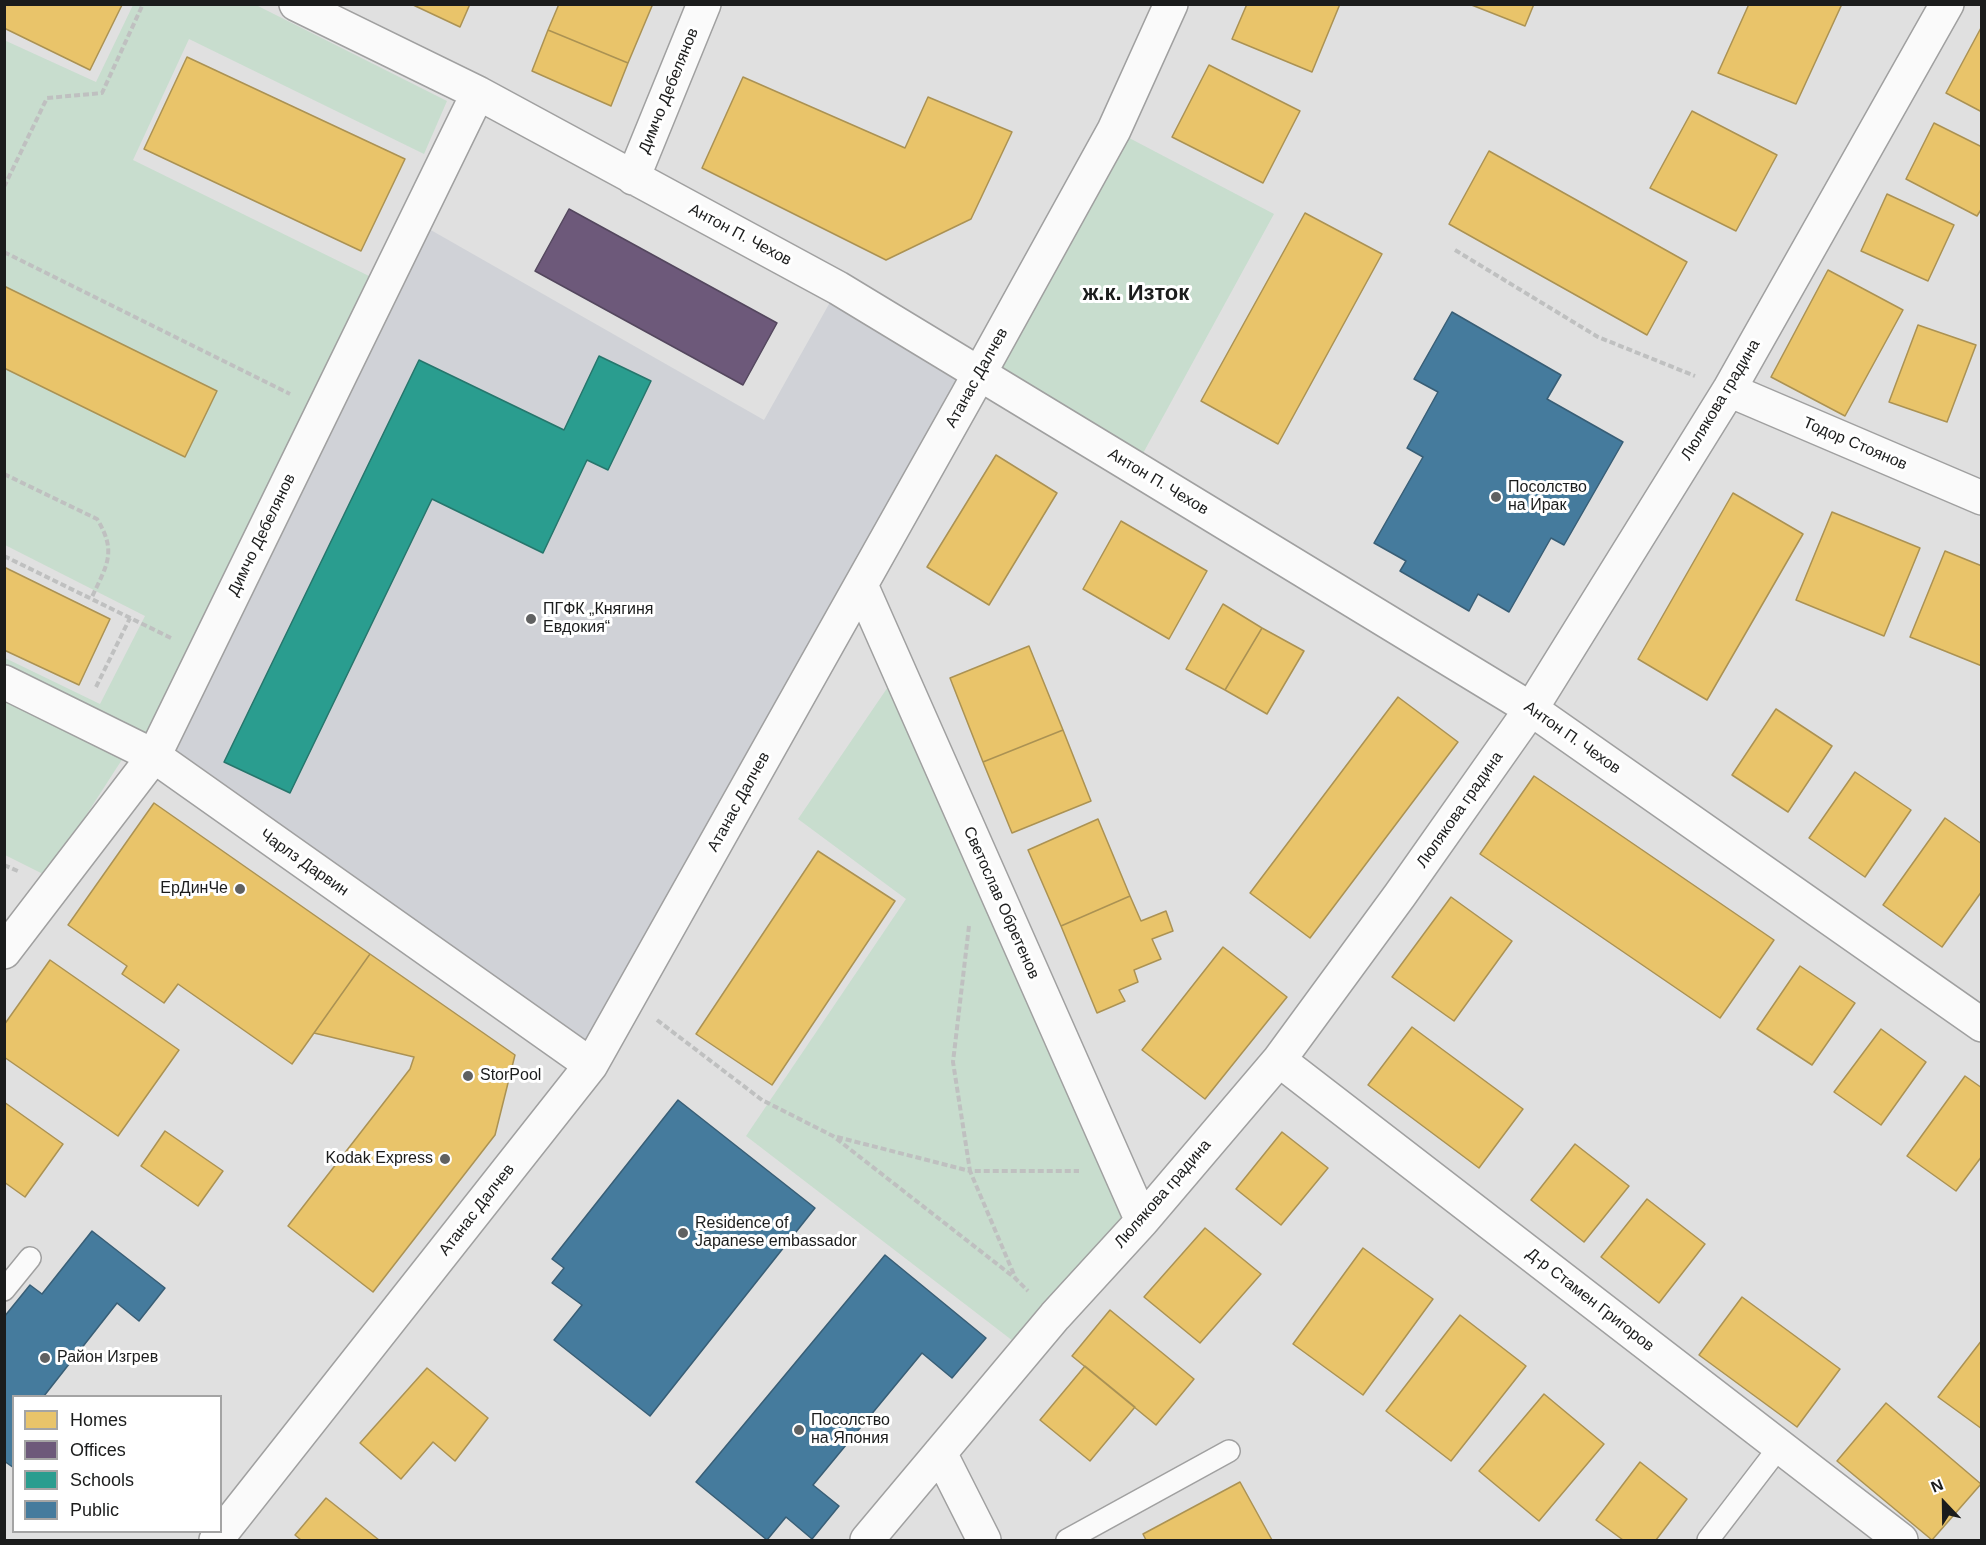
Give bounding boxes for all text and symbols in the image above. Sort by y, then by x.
street label: Димчо Дебелянов [635,25,703,157]
street label: Антон П. Чехов [685,200,795,270]
district label: ж.к. Изток [1083,281,1189,307]
street label: Атанас Далчев [942,325,1012,431]
street label: Люлякова градина [1677,336,1765,464]
street label: Тодор Стоянов [1800,413,1910,475]
street label: Антон П. Чехов [1104,445,1212,519]
street label: Димчо Дебелянов [224,471,300,599]
place label: Посолство на Ирак [1508,478,1587,516]
marker: Посолство на Ирак [1489,490,1503,504]
place label: ПГФК „Княгиня Евдокия“ [543,600,654,638]
marker: ПГФК „Княгиня Евдокия“ [524,612,538,626]
street label: Антон П. Чехов [1520,698,1624,778]
street label: Люлякова градина [1413,748,1507,872]
street label: Атанас Далчев [704,749,774,855]
street label: Светослав Обретенов [959,824,1043,982]
street label: Чарлз Дарвин [256,825,352,901]
place label: ЕрДинЧе [160,879,228,899]
marker: ЕрДинЧе [233,882,247,896]
place label: StorPool [480,1066,541,1086]
marker: StorPool [461,1069,475,1083]
street label: Люлякова градина [1111,1136,1215,1252]
place label: Kodak Express [325,1149,433,1169]
marker: Kodak Express [438,1152,452,1166]
street label: Атанас Далчев [435,1160,519,1260]
place label: Residence of Japanese embassador [695,1214,857,1252]
marker: Residence of Japanese embassador [676,1226,690,1240]
street label: Д-р Стамен Григоров [1522,1244,1658,1356]
place label: Район Изгрев [57,1348,158,1368]
marker: Район Изгрев [38,1351,52,1365]
legend [12,1395,222,1533]
text: Homes [70,1410,127,1430]
place label: Посолство на Япония [811,1411,890,1449]
marker: Посолство на Япония [792,1423,806,1437]
text: Offices [70,1440,126,1460]
text: Schools [70,1470,134,1490]
north arrow [1914,1473,1974,1533]
text: N [1929,1476,1946,1496]
text: Public [70,1500,119,1520]

